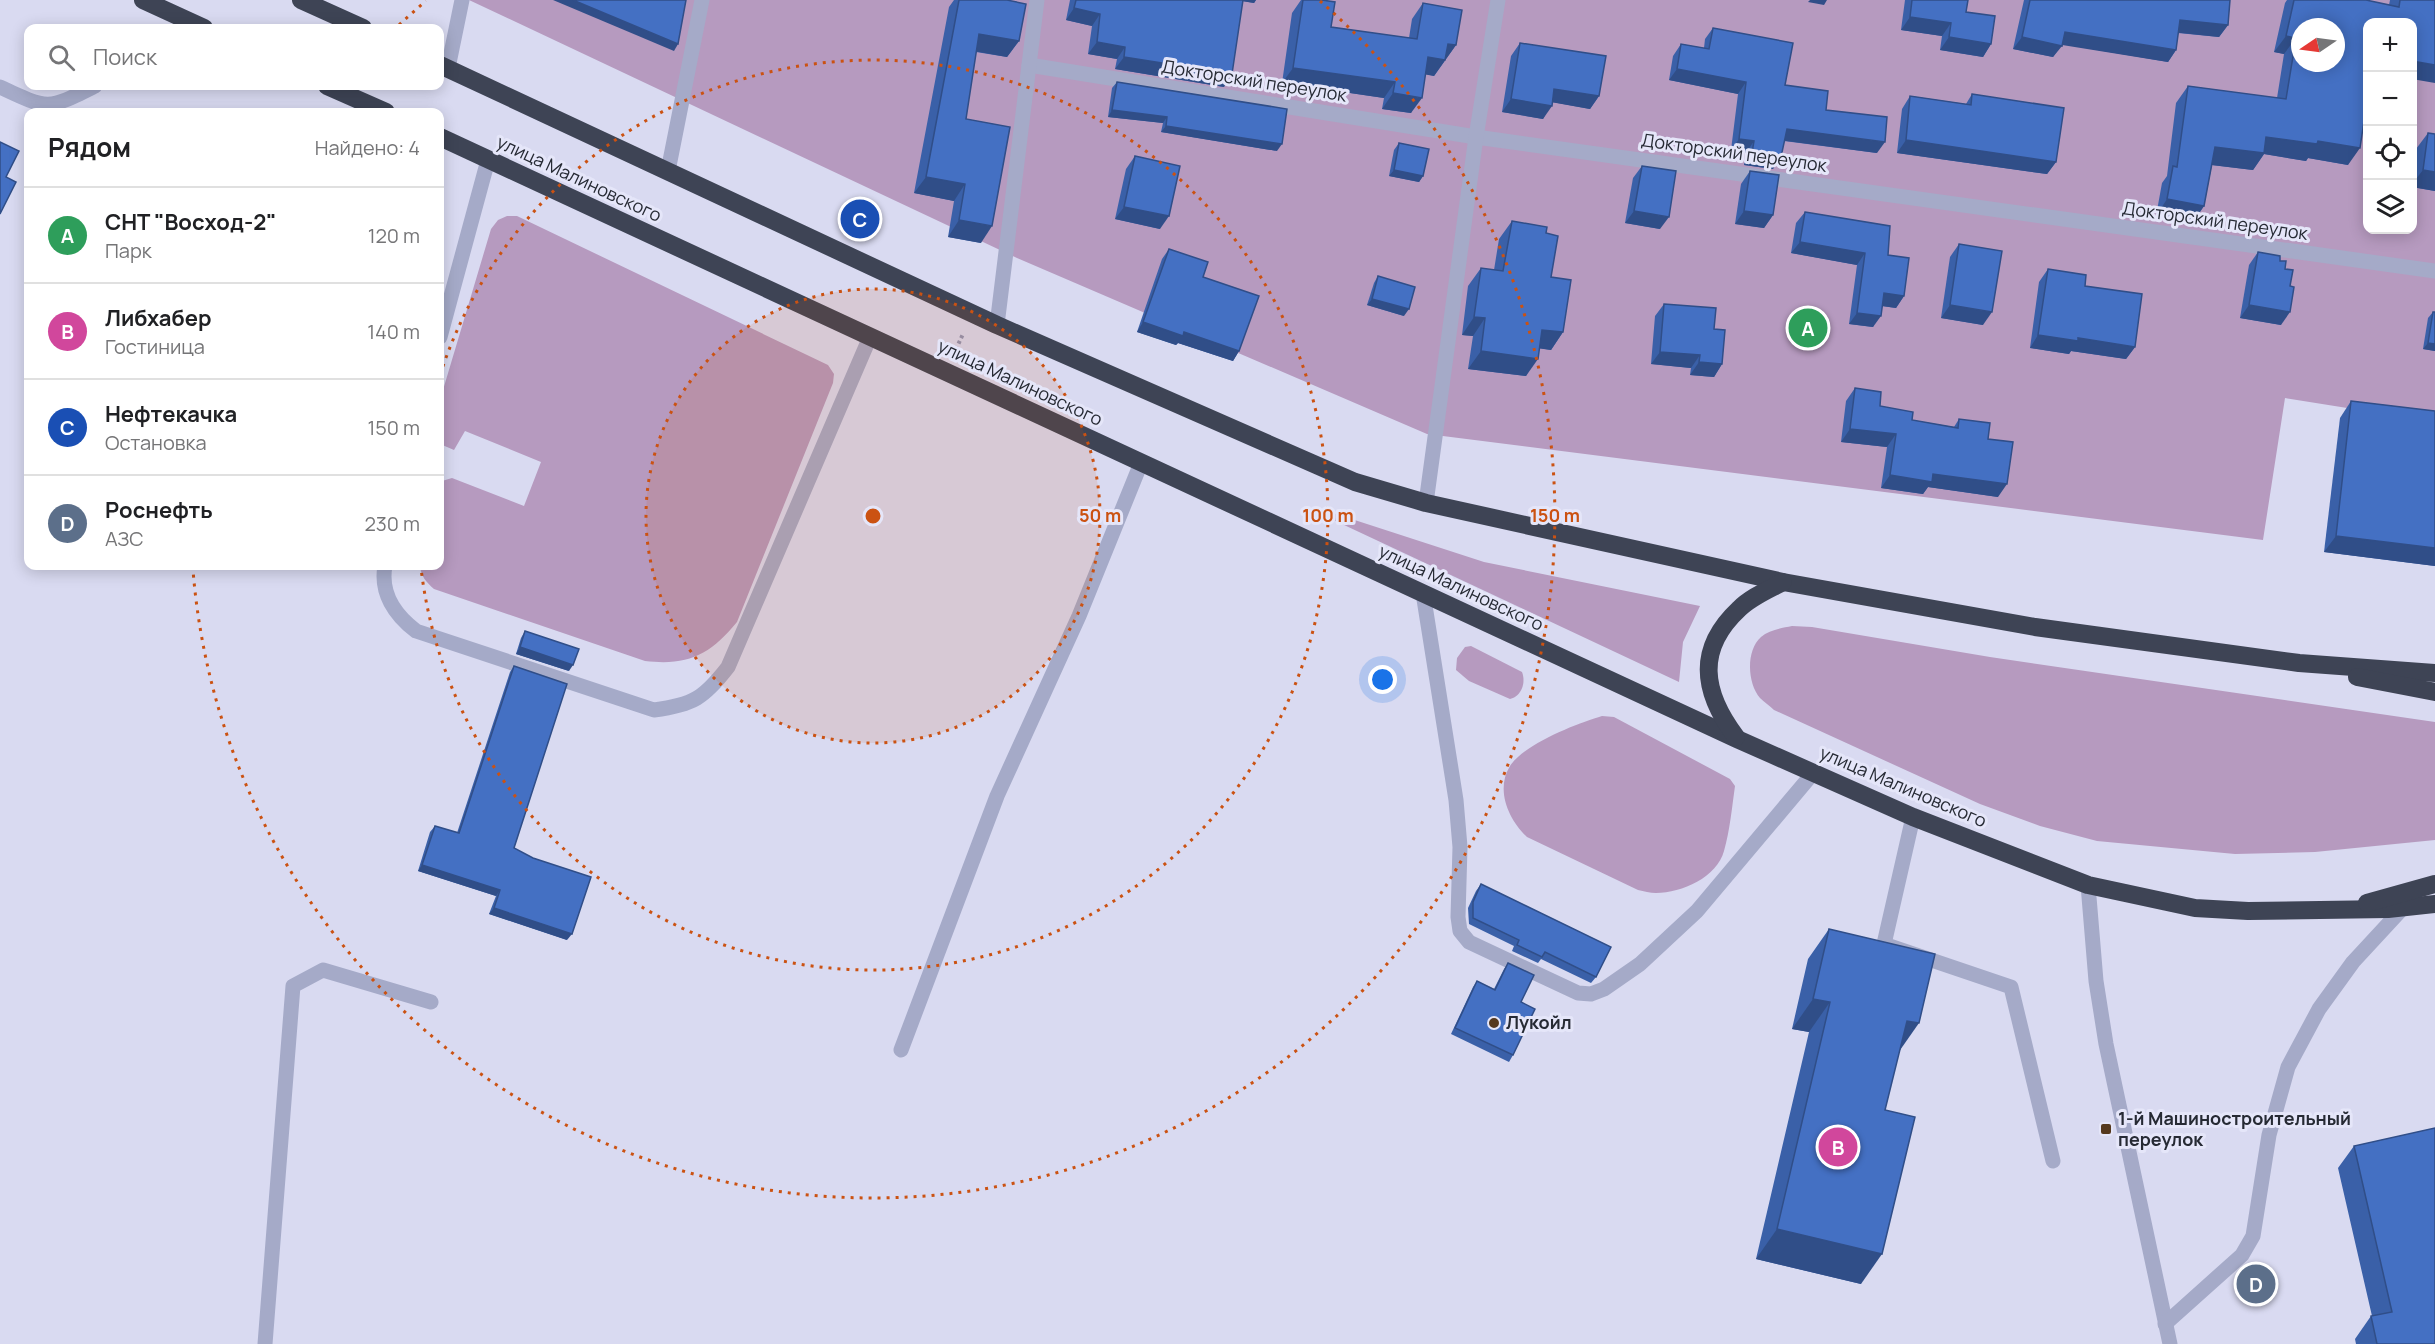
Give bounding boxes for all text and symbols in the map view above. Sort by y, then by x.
north arrow [2291,18,2345,72]
map controls [2363,18,2417,234]
button: + [2363,18,2417,72]
search box [24,24,444,90]
icon: search [45,41,78,74]
text: Поиск [93,42,157,72]
street label: Докторский переулок [1160,54,1349,107]
button: − [2363,72,2417,126]
button: locate [2363,126,2417,180]
street label: Докторский переулок [1640,127,1829,177]
text: Рядом [48,129,131,165]
street label: улица Малиновского [493,129,666,227]
text: Найдено: 4 [315,134,420,161]
button: layers [2363,180,2417,234]
street label: Докторский переулок [2121,195,2310,245]
pin: C [840,196,880,242]
text: СНТ "Восход-2" [105,207,277,237]
text: A [61,222,74,249]
text: 120 m [368,222,420,249]
text: Парк [105,237,152,264]
text: Либхабер [105,303,211,333]
pin: A [1788,306,1828,350]
text: B [61,318,74,345]
text: 140 m [367,318,420,345]
text: Гостиница [105,333,205,360]
street label: улица Малиновского [934,333,1107,431]
text: Нефтекачка [105,399,237,429]
text: C [60,414,75,441]
text: 150 m [367,414,420,441]
text: Остановка [105,429,207,456]
text: Роснефть [105,495,213,525]
text: 50 m [1079,503,1121,527]
text: 100 m [1302,503,1354,527]
text: 150 m [1530,503,1580,527]
centre of rings [863,506,883,526]
text: D [60,510,75,537]
text: 230 m [364,510,420,537]
text: АЗС [105,525,144,552]
street label: улица Малиновского [1375,538,1548,636]
your location [1368,665,1397,694]
street label: улица Малиновского [1816,740,1991,832]
place label: Лукойл [1506,1010,1572,1034]
marker: Лукойл [1487,1016,1501,1030]
place label: 1-й Машиностроительный переулок [2118,1106,2351,1151]
marker: 1-й Машиностроительный переулок [2099,1122,2113,1136]
pin: B [1818,1124,1858,1170]
pin: D [2236,1262,2276,1306]

